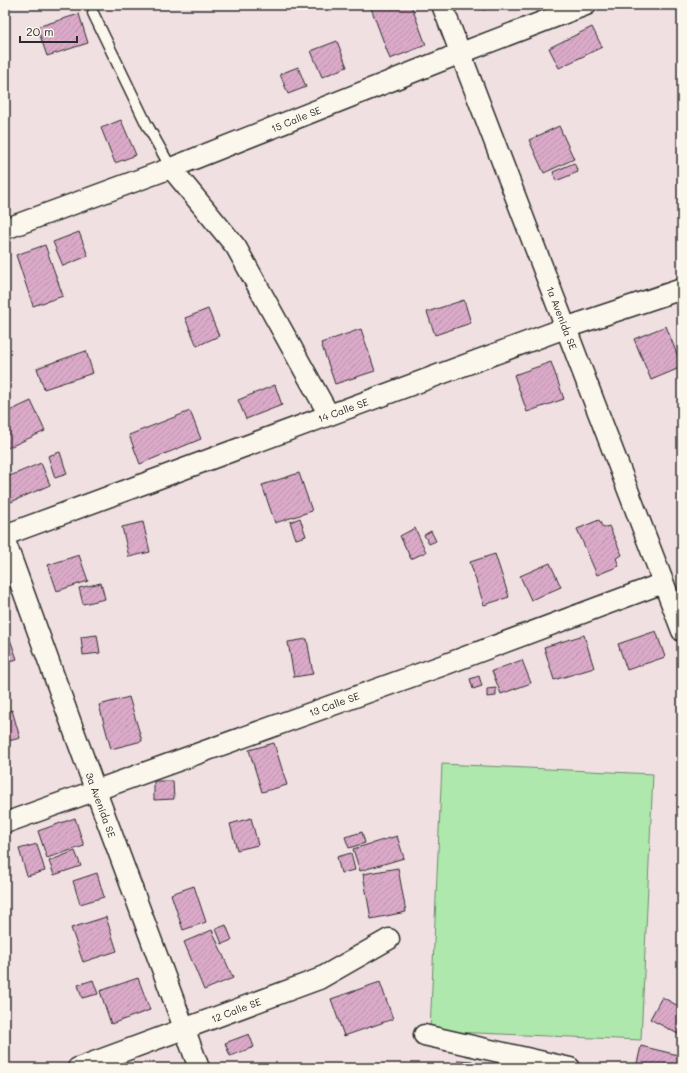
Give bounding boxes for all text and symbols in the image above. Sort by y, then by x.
scale bar [20,18,77,44]
text: 20 m [26,23,54,39]
street label: 15 Calle SE [269,103,323,135]
street label: 1a Avenida SE [543,284,581,352]
street label: 14 Calle SE [316,394,370,426]
street label: 13 Calle SE [307,688,361,720]
street label: 3a Avenida SE [83,770,119,840]
street label: 12 Calle SE [209,994,263,1026]

